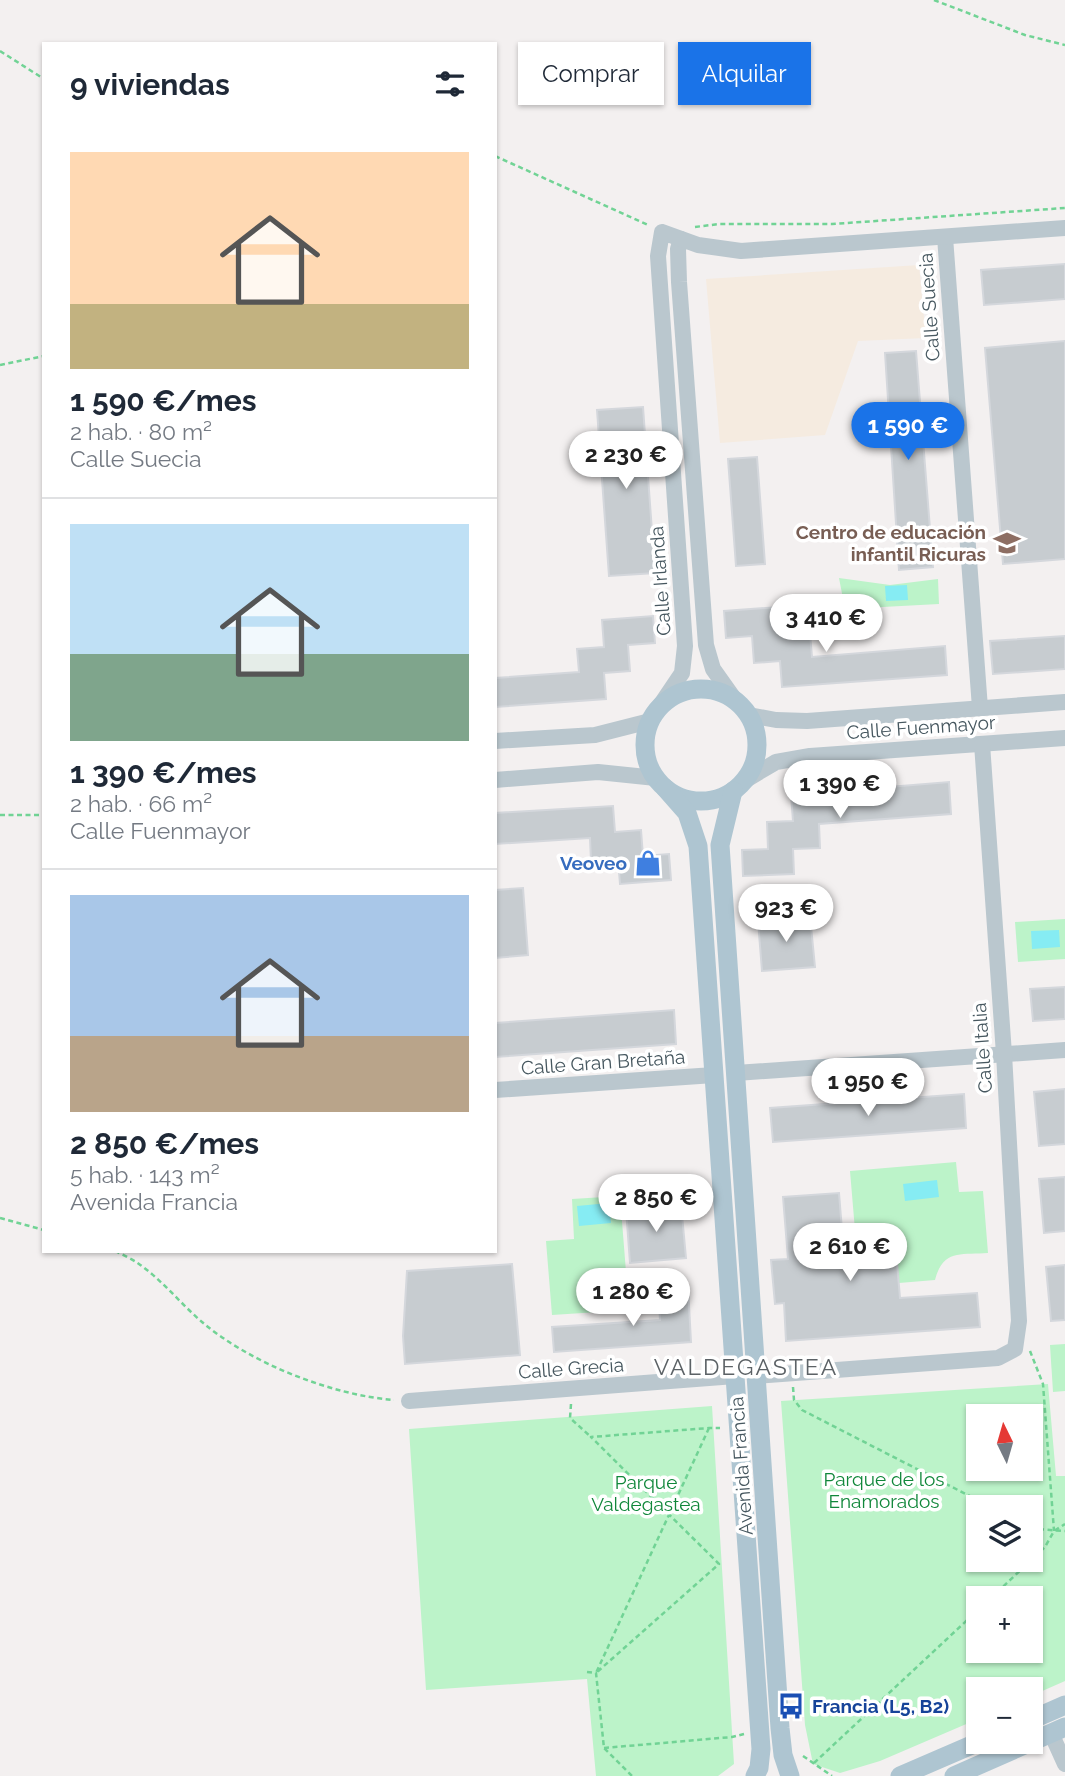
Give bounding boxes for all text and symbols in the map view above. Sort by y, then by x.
chip: Comprar [518,42,664,105]
chip: Alquilar [678,42,811,105]
icon: filters [431,65,469,103]
text: 9 viviendas [70,67,230,102]
icon: home [207,197,333,323]
street label: Calle Suecia [914,252,944,362]
text: 1 590 €/mes [70,383,257,418]
pin: 1 590 € [843,402,973,462]
text: 1 590 € [867,411,949,438]
text: 2 hab. · 80 m² [70,418,212,445]
pin: 2 230 € [561,432,691,491]
text: 2 230 € [585,440,667,467]
text: Calle Suecia [70,445,202,472]
place label: Centro de educación infantil Ricuras [796,521,986,565]
street label: Calle Irlanda [645,525,675,637]
school or university icon: Centro de educación infantil Ricuras [992,528,1022,558]
icon: home [207,569,333,695]
pin: 3 410 € [761,594,891,654]
text: 3 410 € [786,603,866,630]
street label: Calle Fuenmayor [846,711,997,743]
text: 1 390 €/mes [70,755,257,790]
pin: 1 390 € [775,760,905,820]
text: 1 390 € [799,769,881,796]
text: 2 hab. · 66 m² [70,790,212,817]
text: Calle Fuenmayor [70,817,251,844]
shop icon: Veoveo [633,848,663,878]
place label: Veoveo [560,852,627,874]
pin: 923 € [737,884,835,944]
text: 923 € [754,893,818,920]
icon: home [207,940,333,1066]
street label: Calle Italia [968,1002,996,1094]
street label: Calle Gran Bretaña [520,1045,686,1079]
pin: 1 950 € [803,1058,933,1118]
text: 1 950 € [827,1067,909,1094]
text: 2 850 €/mes [70,1126,259,1161]
text: 5 hab. · 143 m² [70,1161,220,1188]
pin: 2 850 € [591,1174,721,1234]
text: 2 850 € [614,1183,698,1210]
text: Avenida Francia [70,1188,238,1215]
pin: 2 610 € [785,1224,915,1283]
text: 2 610 € [809,1232,891,1259]
pin: 1 280 € [568,1268,698,1328]
text: 1 280 € [592,1277,674,1304]
street label: Calle Grecia [517,1353,625,1383]
district label: VALDEGASTEA [654,1353,838,1380]
street label: Avenida Francia [725,1396,757,1536]
north arrow [966,1404,1043,1480]
map controls [966,1404,1043,1754]
park label: Parque de los Enamorados [824,1468,944,1512]
park label: Parque Valdegastea [591,1471,701,1515]
button: layers [966,1495,1043,1572]
button: + [966,1586,1043,1663]
button: − [966,1677,1043,1754]
bus stop icon: Francia (L5, B2) [776,1691,806,1721]
place label: Francia (L5, B2) [812,1695,949,1717]

